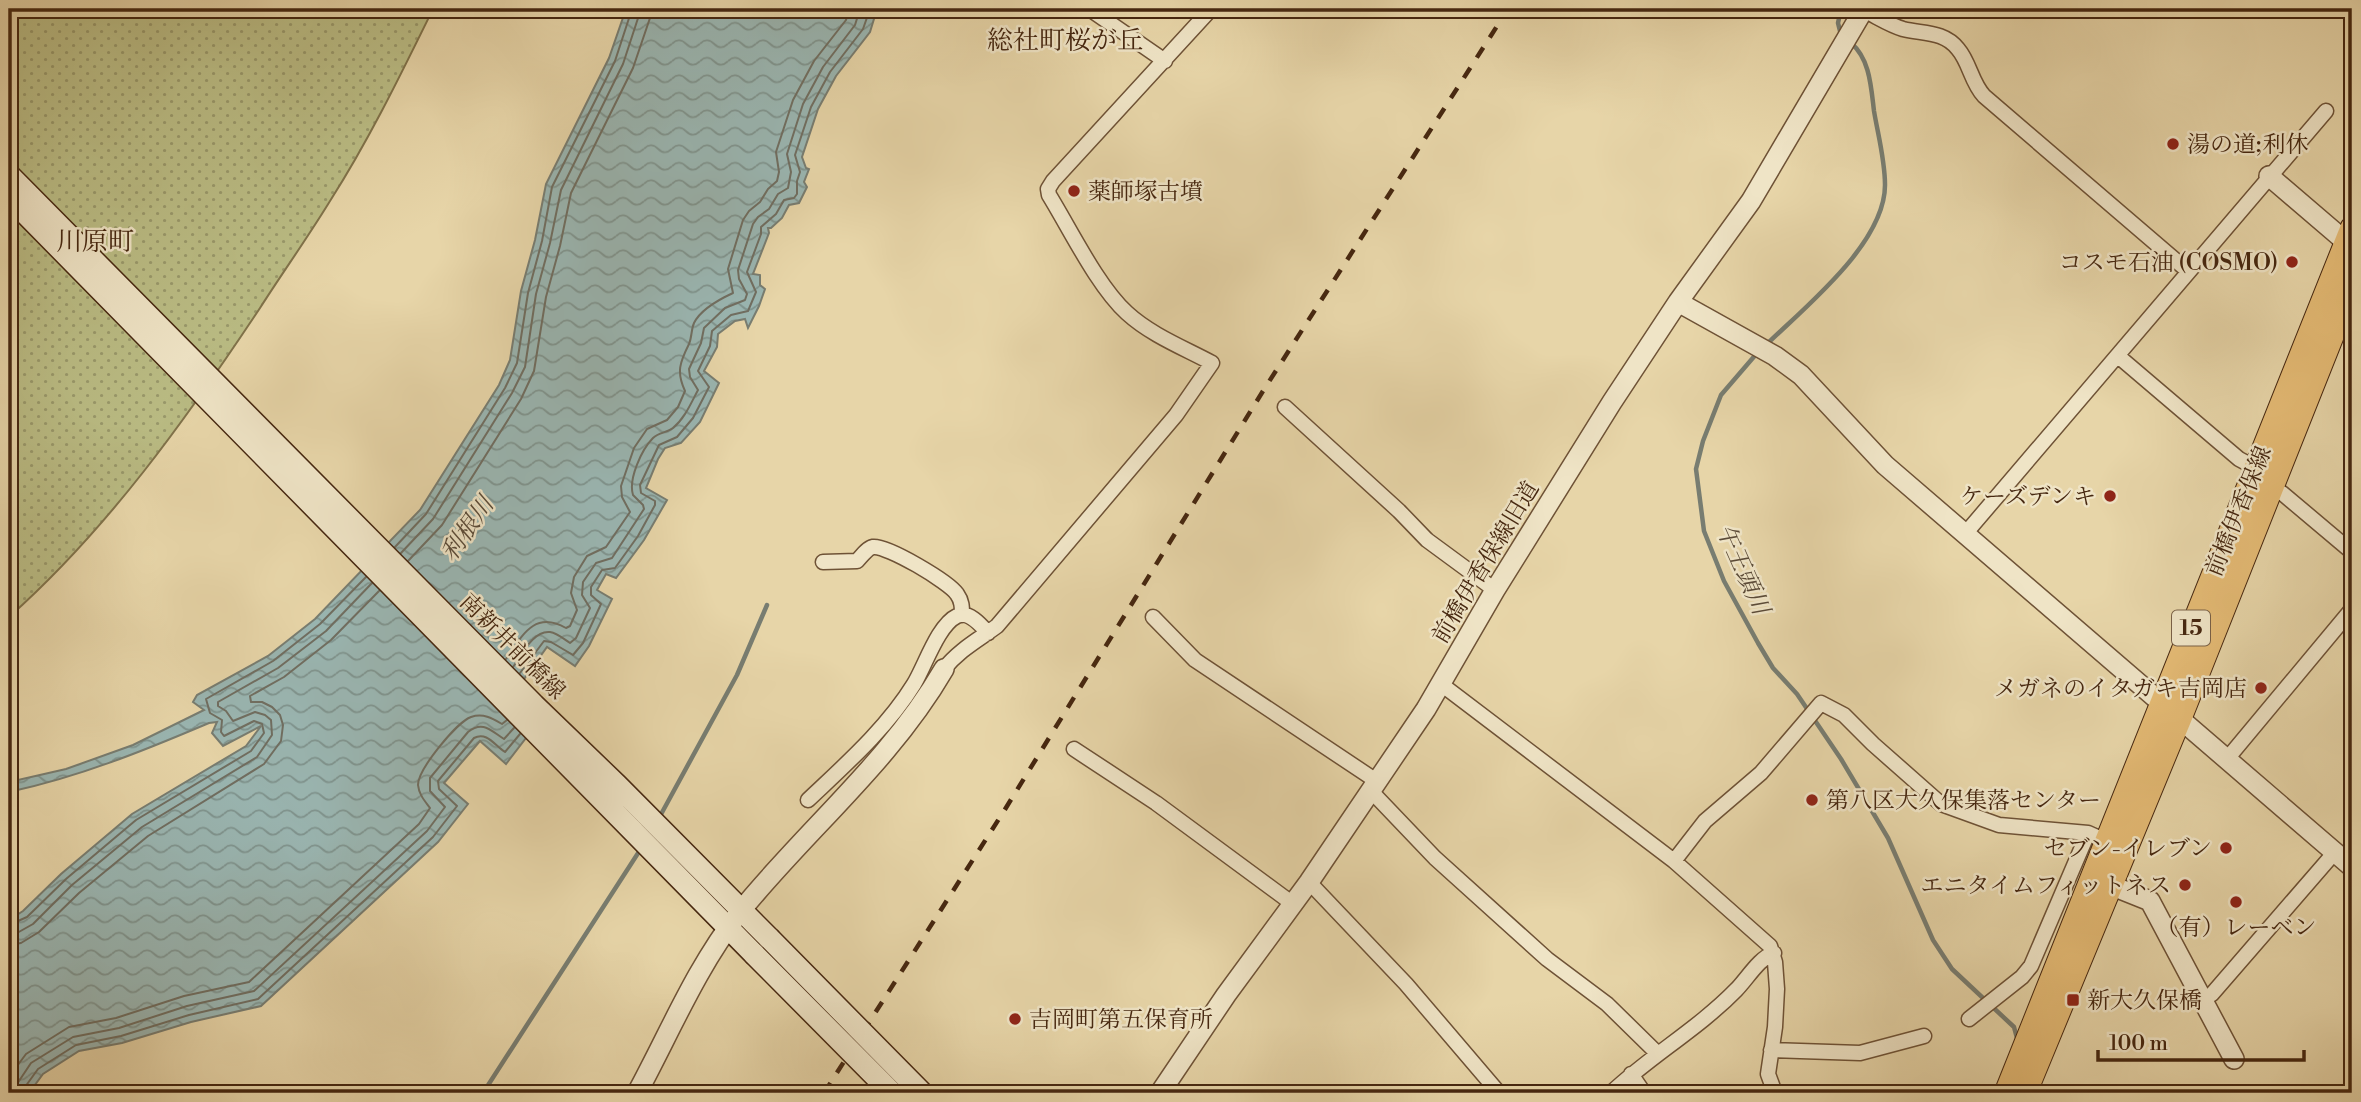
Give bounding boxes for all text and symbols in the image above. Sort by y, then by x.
district label: 総社町桜が丘 [987,25,1143,57]
place label: 湯の道;利休 [2187,131,2308,159]
marker: 湯の道;利休 [2165,136,2181,152]
place label: 薬師塚古墳 [1088,178,1203,206]
marker: 薬師塚古墳 [1066,183,1082,199]
district label: 川原町 [56,226,134,258]
place label: コスモ石油 (COSMO) [2059,249,2278,277]
marker: コスモ石油 (COSMO) [2284,254,2300,270]
street label: 前橋伊香保線 [2200,442,2278,581]
street label: 前橋伊香保線旧道 [1426,476,1545,649]
place label: ケーズデンキ [1960,483,2096,511]
marker: ケーズデンキ [2102,488,2118,504]
water label: 利根川 [435,489,502,568]
water label: 午王頭川 [1709,519,1777,622]
street label: 南新井前橋線 [454,588,571,705]
road number: 15 [2172,610,2210,646]
place label: メガネのイタガキ吉岡店 [1994,675,2247,703]
marker: メガネのイタガキ吉岡店 [2253,680,2269,696]
place label: 第八区大久保集落センター [1826,787,2101,815]
marker: 第八区大久保集落センター [1804,792,1820,808]
place label: セブン-イレブン [2044,835,2212,863]
marker: セブン-イレブン [2218,840,2234,856]
place label: エニタイムフィットネス [1921,872,2171,900]
marker: エニタイムフィットネス [2177,877,2193,893]
marker: （有）レーベン [2228,894,2244,910]
place label: （有）レーベン [2156,914,2317,942]
place label: 新大久保橋 [2087,987,2202,1015]
marker: 新大久保橋 [2065,992,2081,1008]
place label: 吉岡町第五保育所 [1029,1006,1213,1034]
marker: 吉岡町第五保育所 [1007,1011,1023,1027]
scale bar [2098,1018,2305,1062]
text: 100 m [2109,1031,2168,1057]

